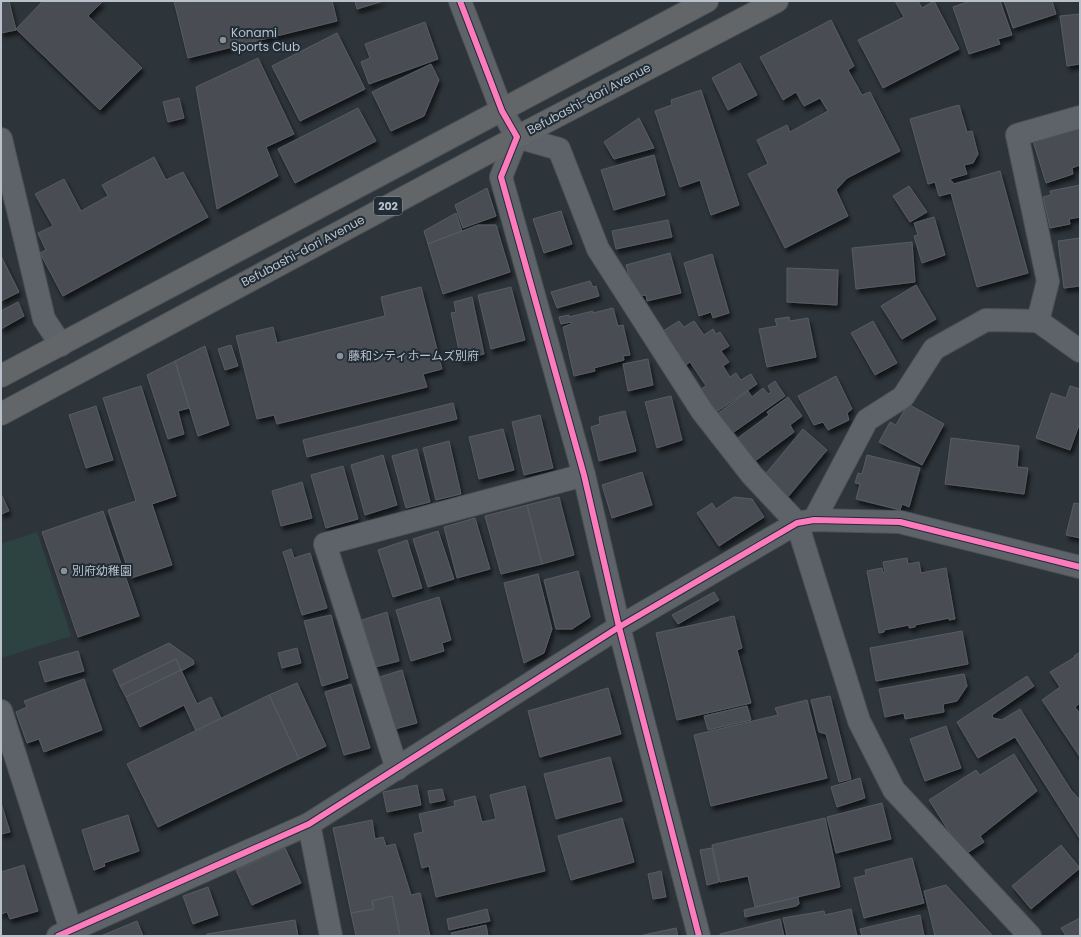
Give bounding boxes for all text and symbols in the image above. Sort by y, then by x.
place label: Konami Sports Club [231,24,300,55]
marker: Konami Sports Club [218,35,228,45]
street label: Befubashi-dori Avenue [524,59,654,138]
road number: 202 [374,197,402,215]
street label: Befubashi-dori Avenue [238,211,368,290]
place label: 藤和シティホームズ別府 [348,347,479,364]
marker: 藤和シティホームズ別府 [335,351,345,361]
place label: 別府幼稚園 [72,562,132,579]
marker: 別府幼稚園 [59,566,69,576]

